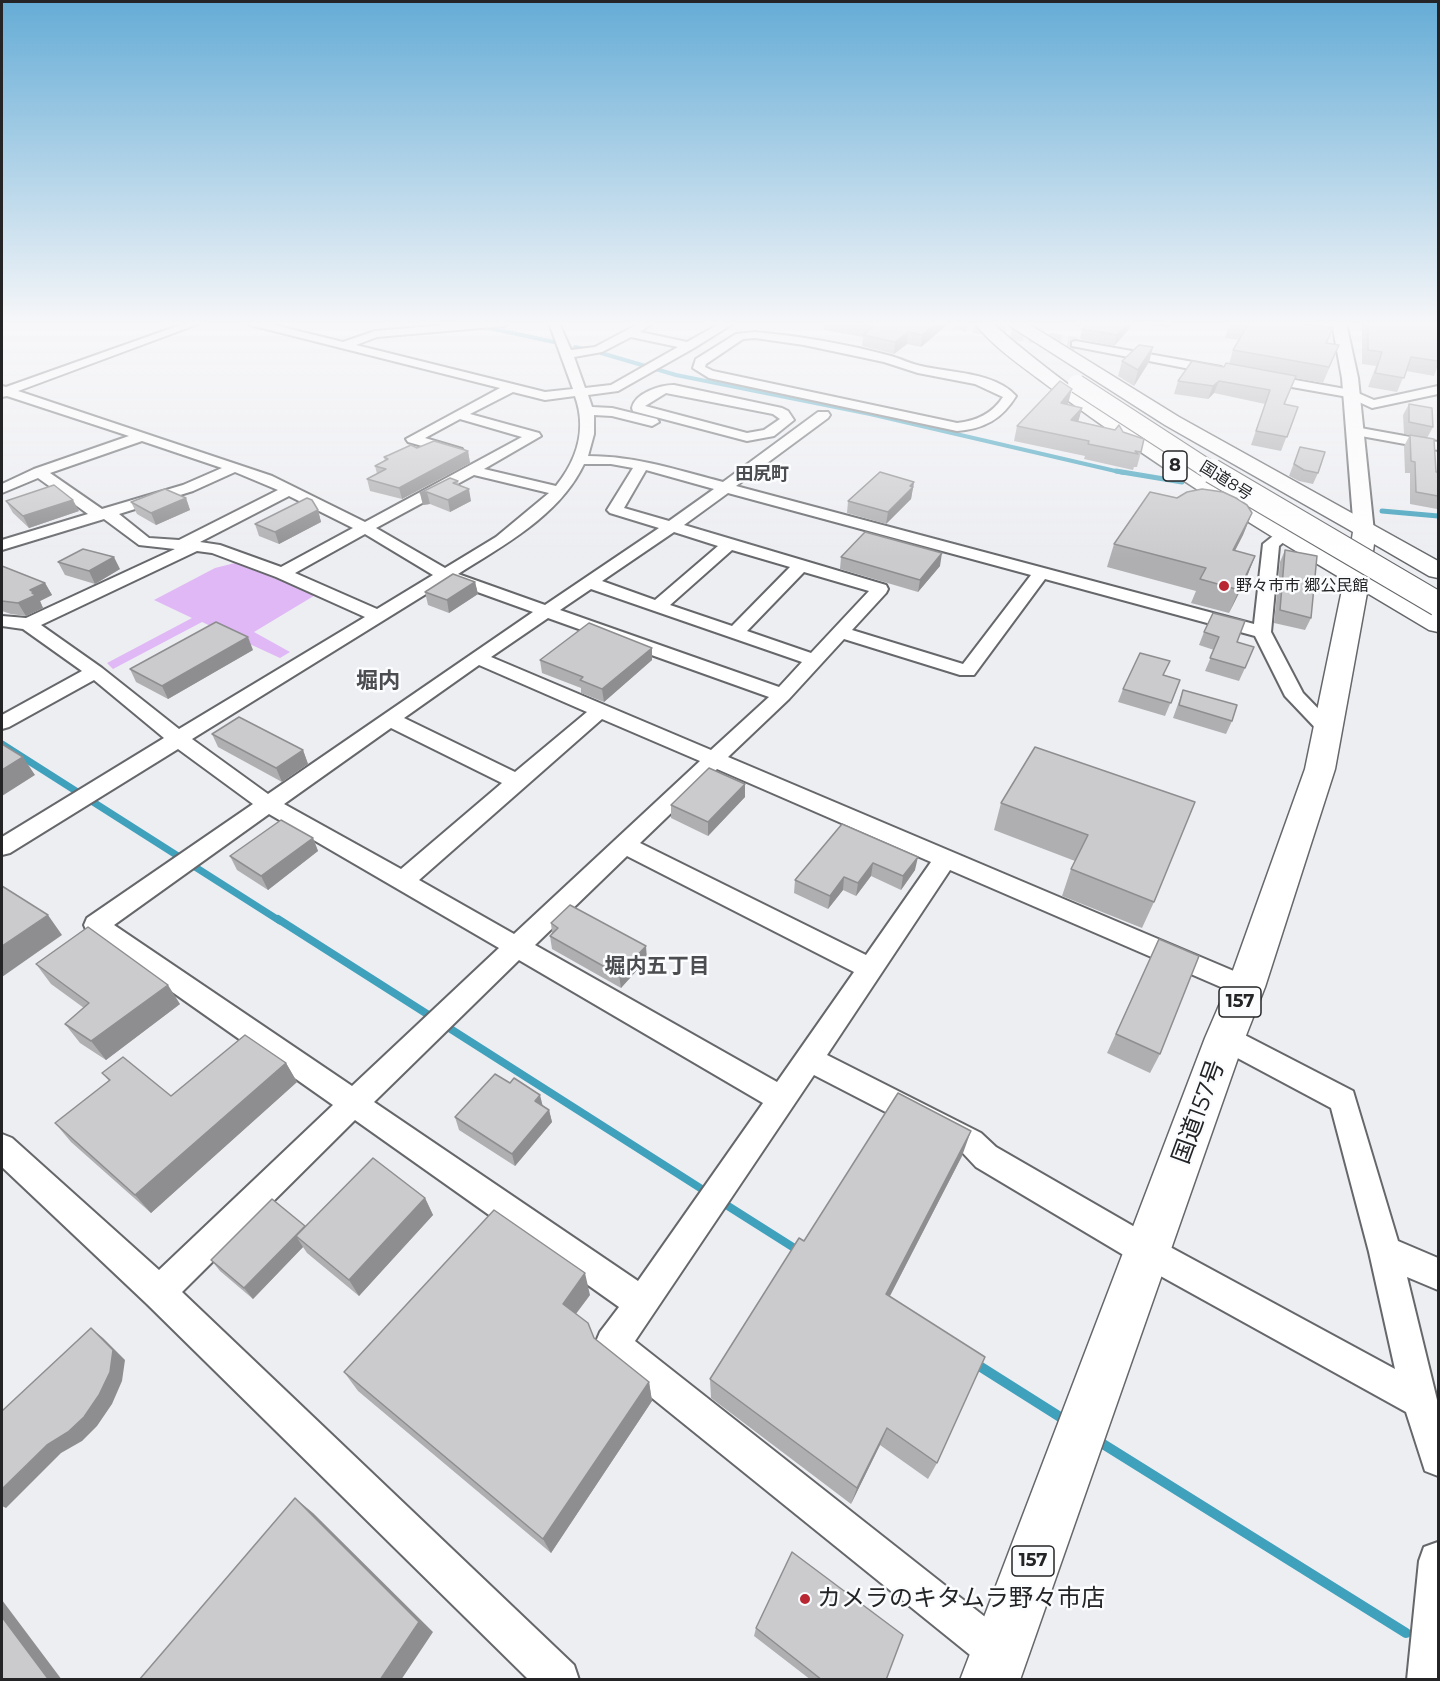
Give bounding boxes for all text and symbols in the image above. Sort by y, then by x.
road number: 8 [1163,451,1187,481]
street label: 国道8号 [1196,457,1256,505]
district label: 田尻町 [735,464,789,486]
place label: 野々市市 郷公民館 [1236,576,1368,596]
marker: 野々市市 郷公民館 [1217,579,1231,593]
district label: 堀内 [356,669,400,695]
district label: 堀内五丁目 [605,954,709,980]
road number: 157 [1219,987,1261,1017]
street label: 国道157号 [1167,1056,1231,1168]
road number: 157 [1012,1546,1054,1576]
place label: カメラのキタムラ野々市店 [817,1585,1105,1613]
marker: カメラのキタムラ野々市店 [798,1592,812,1606]

